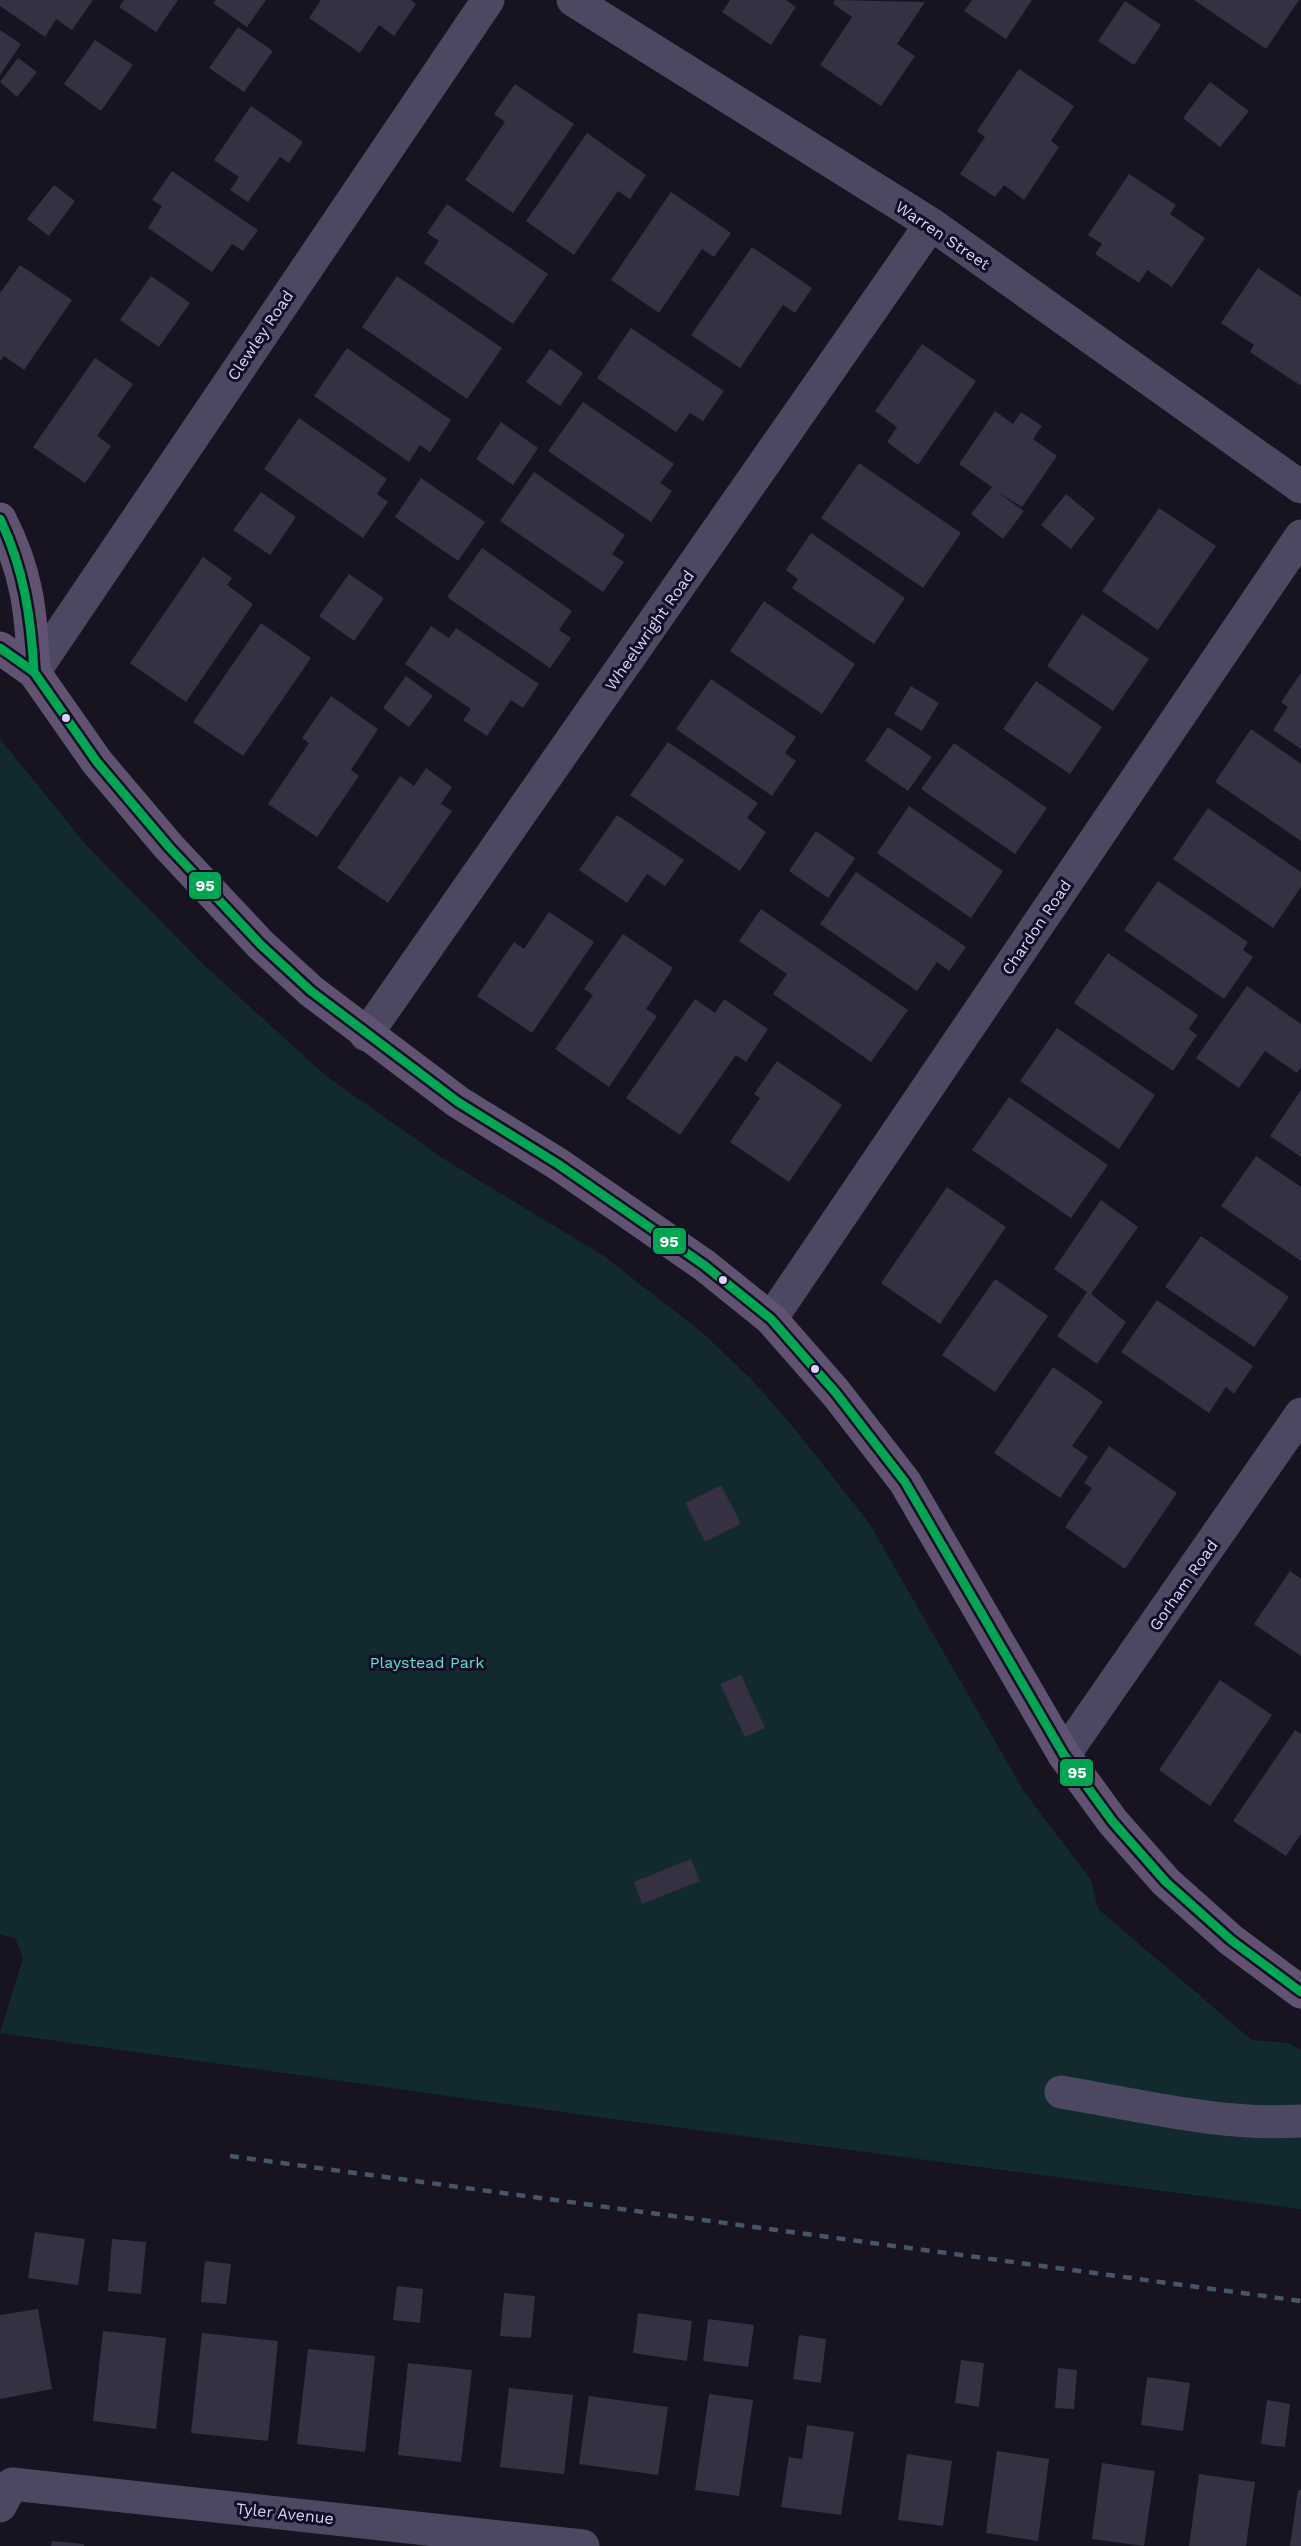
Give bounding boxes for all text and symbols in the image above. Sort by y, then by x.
street label: Warren Street [892,197,994,274]
street label: Clewley Road [223,287,297,384]
street label: Wheelwright Road [601,567,698,694]
unlabelled marker [60,712,72,724]
line badge: 95 [188,871,222,900]
text: 95 [195,876,215,895]
street label: Chardon Road [998,876,1075,978]
line badge: 95 [652,1227,687,1255]
text: 95 [659,1232,679,1251]
unlabelled marker [717,1274,729,1286]
unlabelled marker [809,1363,821,1375]
street label: Gorham Road [1145,1536,1222,1634]
park label: Playstead Park [370,1653,484,1672]
line badge: 95 [1059,1758,1094,1787]
text: 95 [1067,1763,1087,1782]
street label: Tyler Avenue [235,2499,335,2528]

